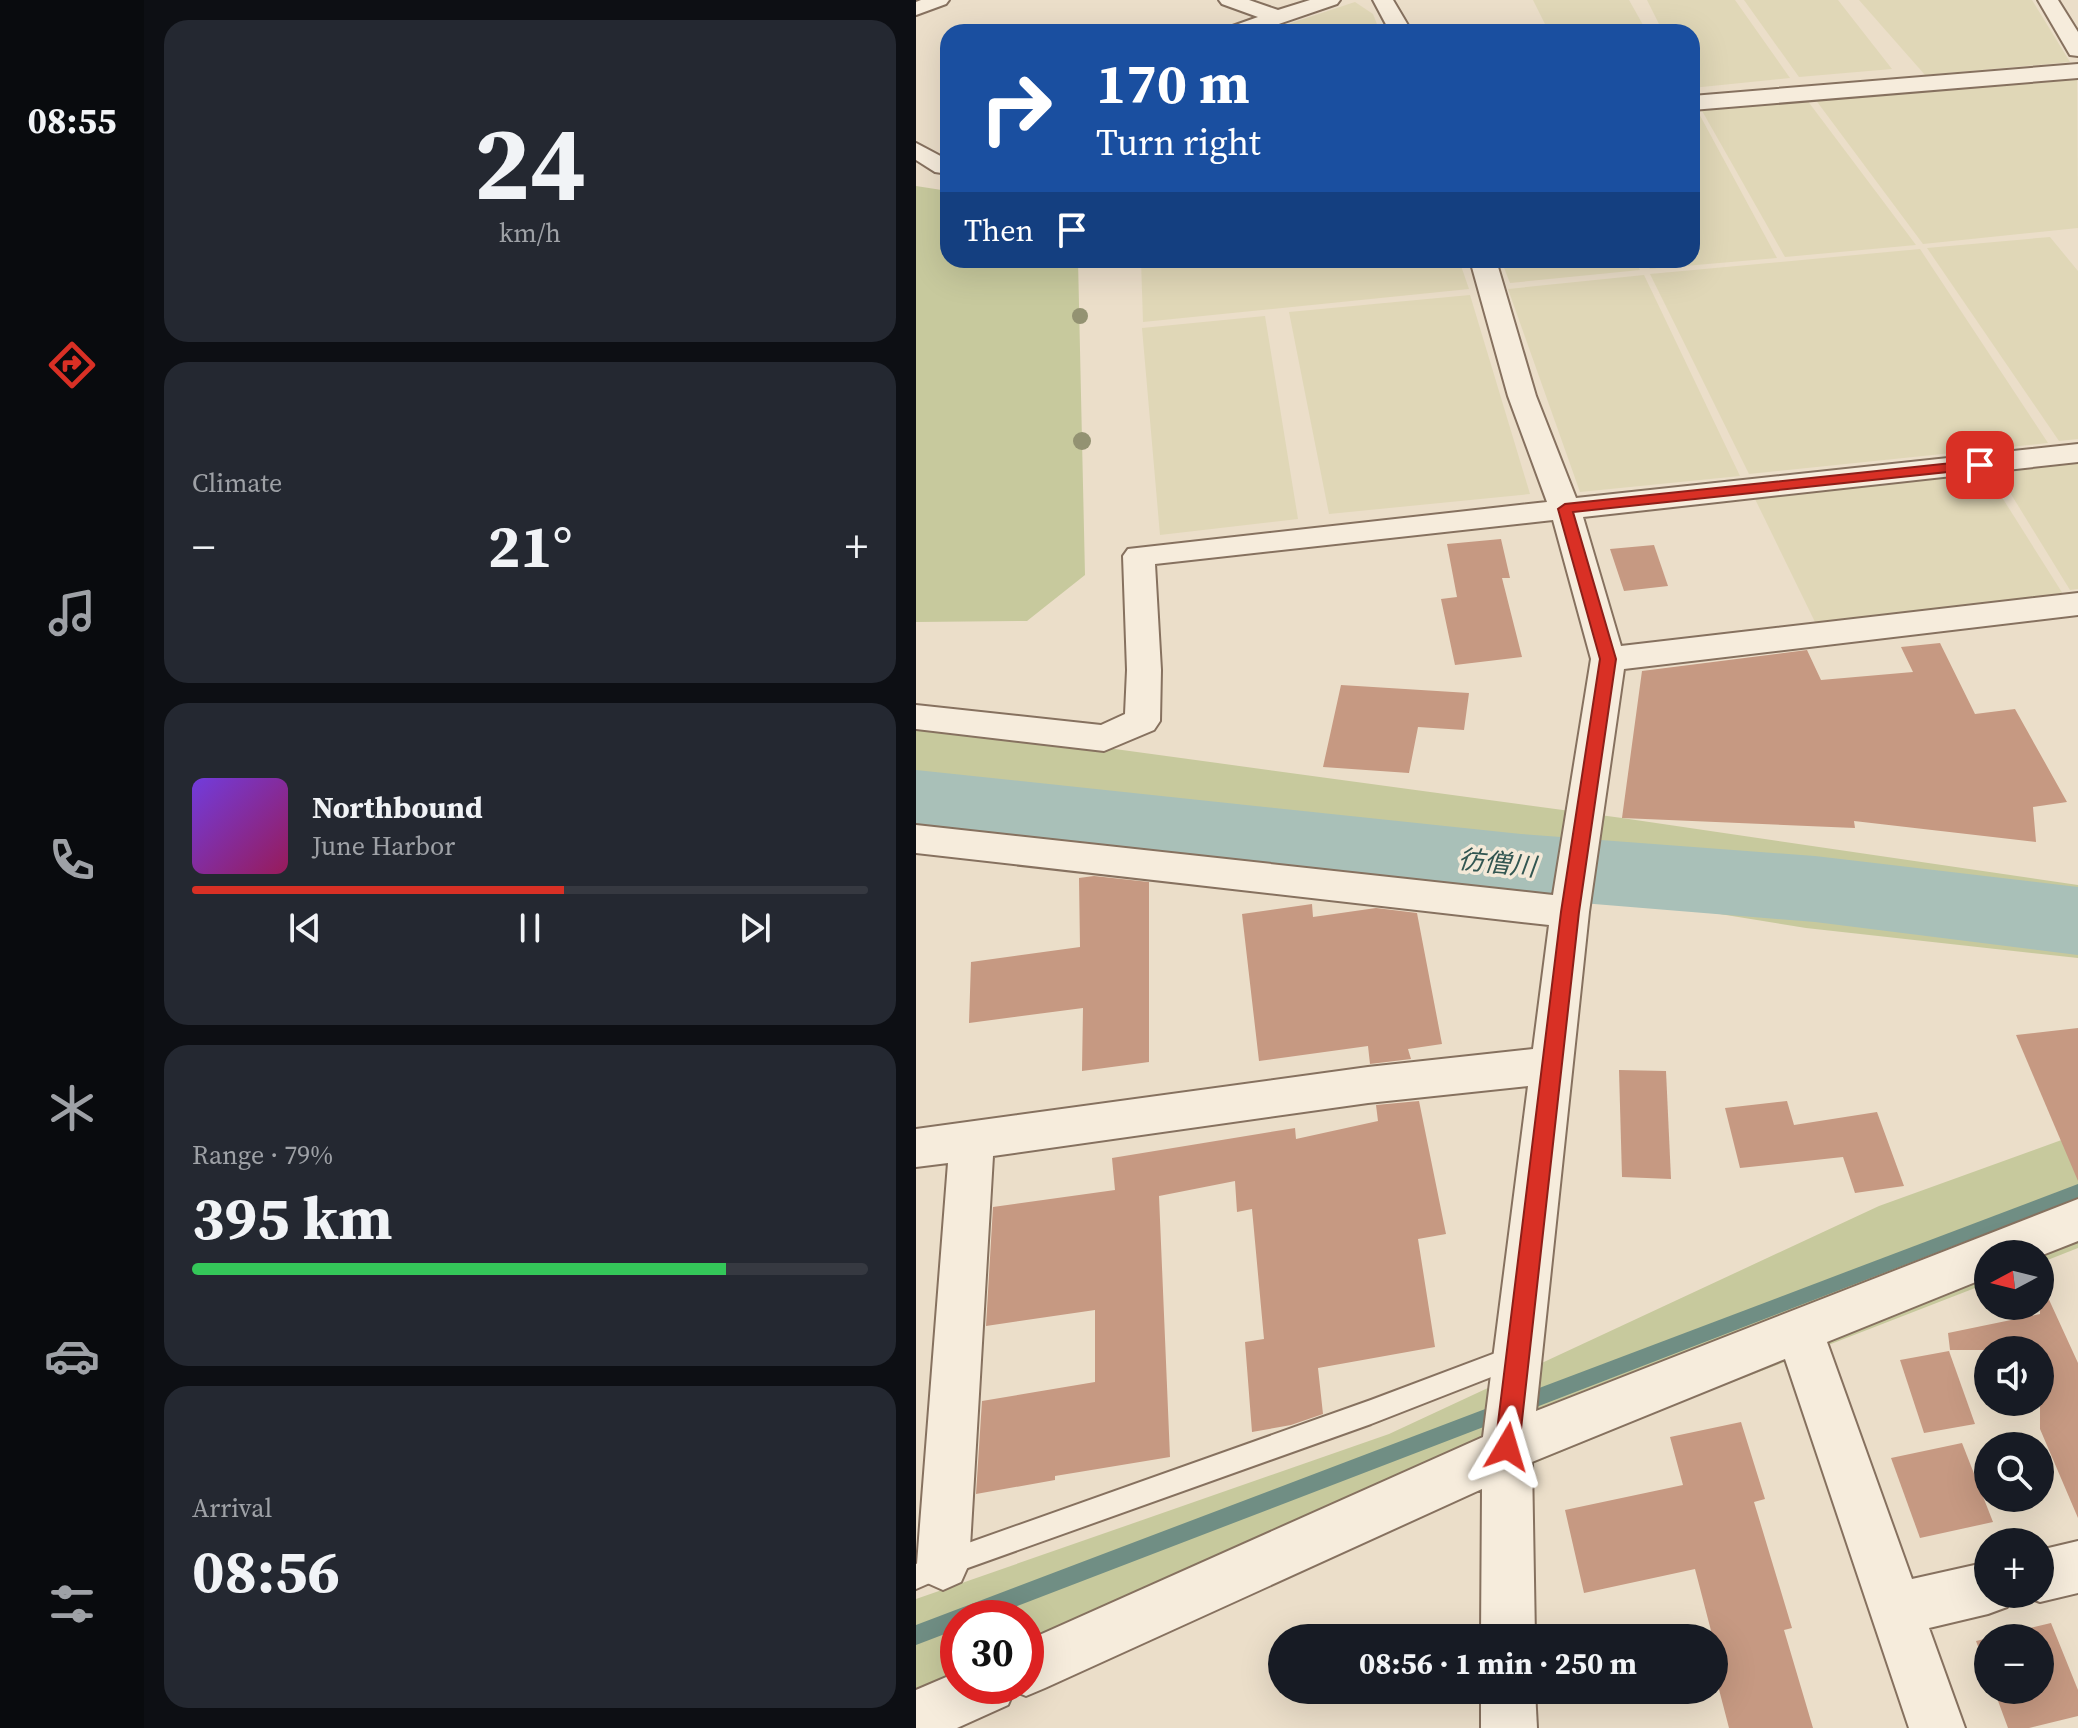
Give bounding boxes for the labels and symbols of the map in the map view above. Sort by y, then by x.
pin [1946,431,2014,499]
water label: 彷僧川 [1456,841,1541,885]
north arrow [1974,1240,2054,1320]
position arrow [1465,1405,1549,1489]
speed limit sign: 30 [940,1600,1044,1704]

